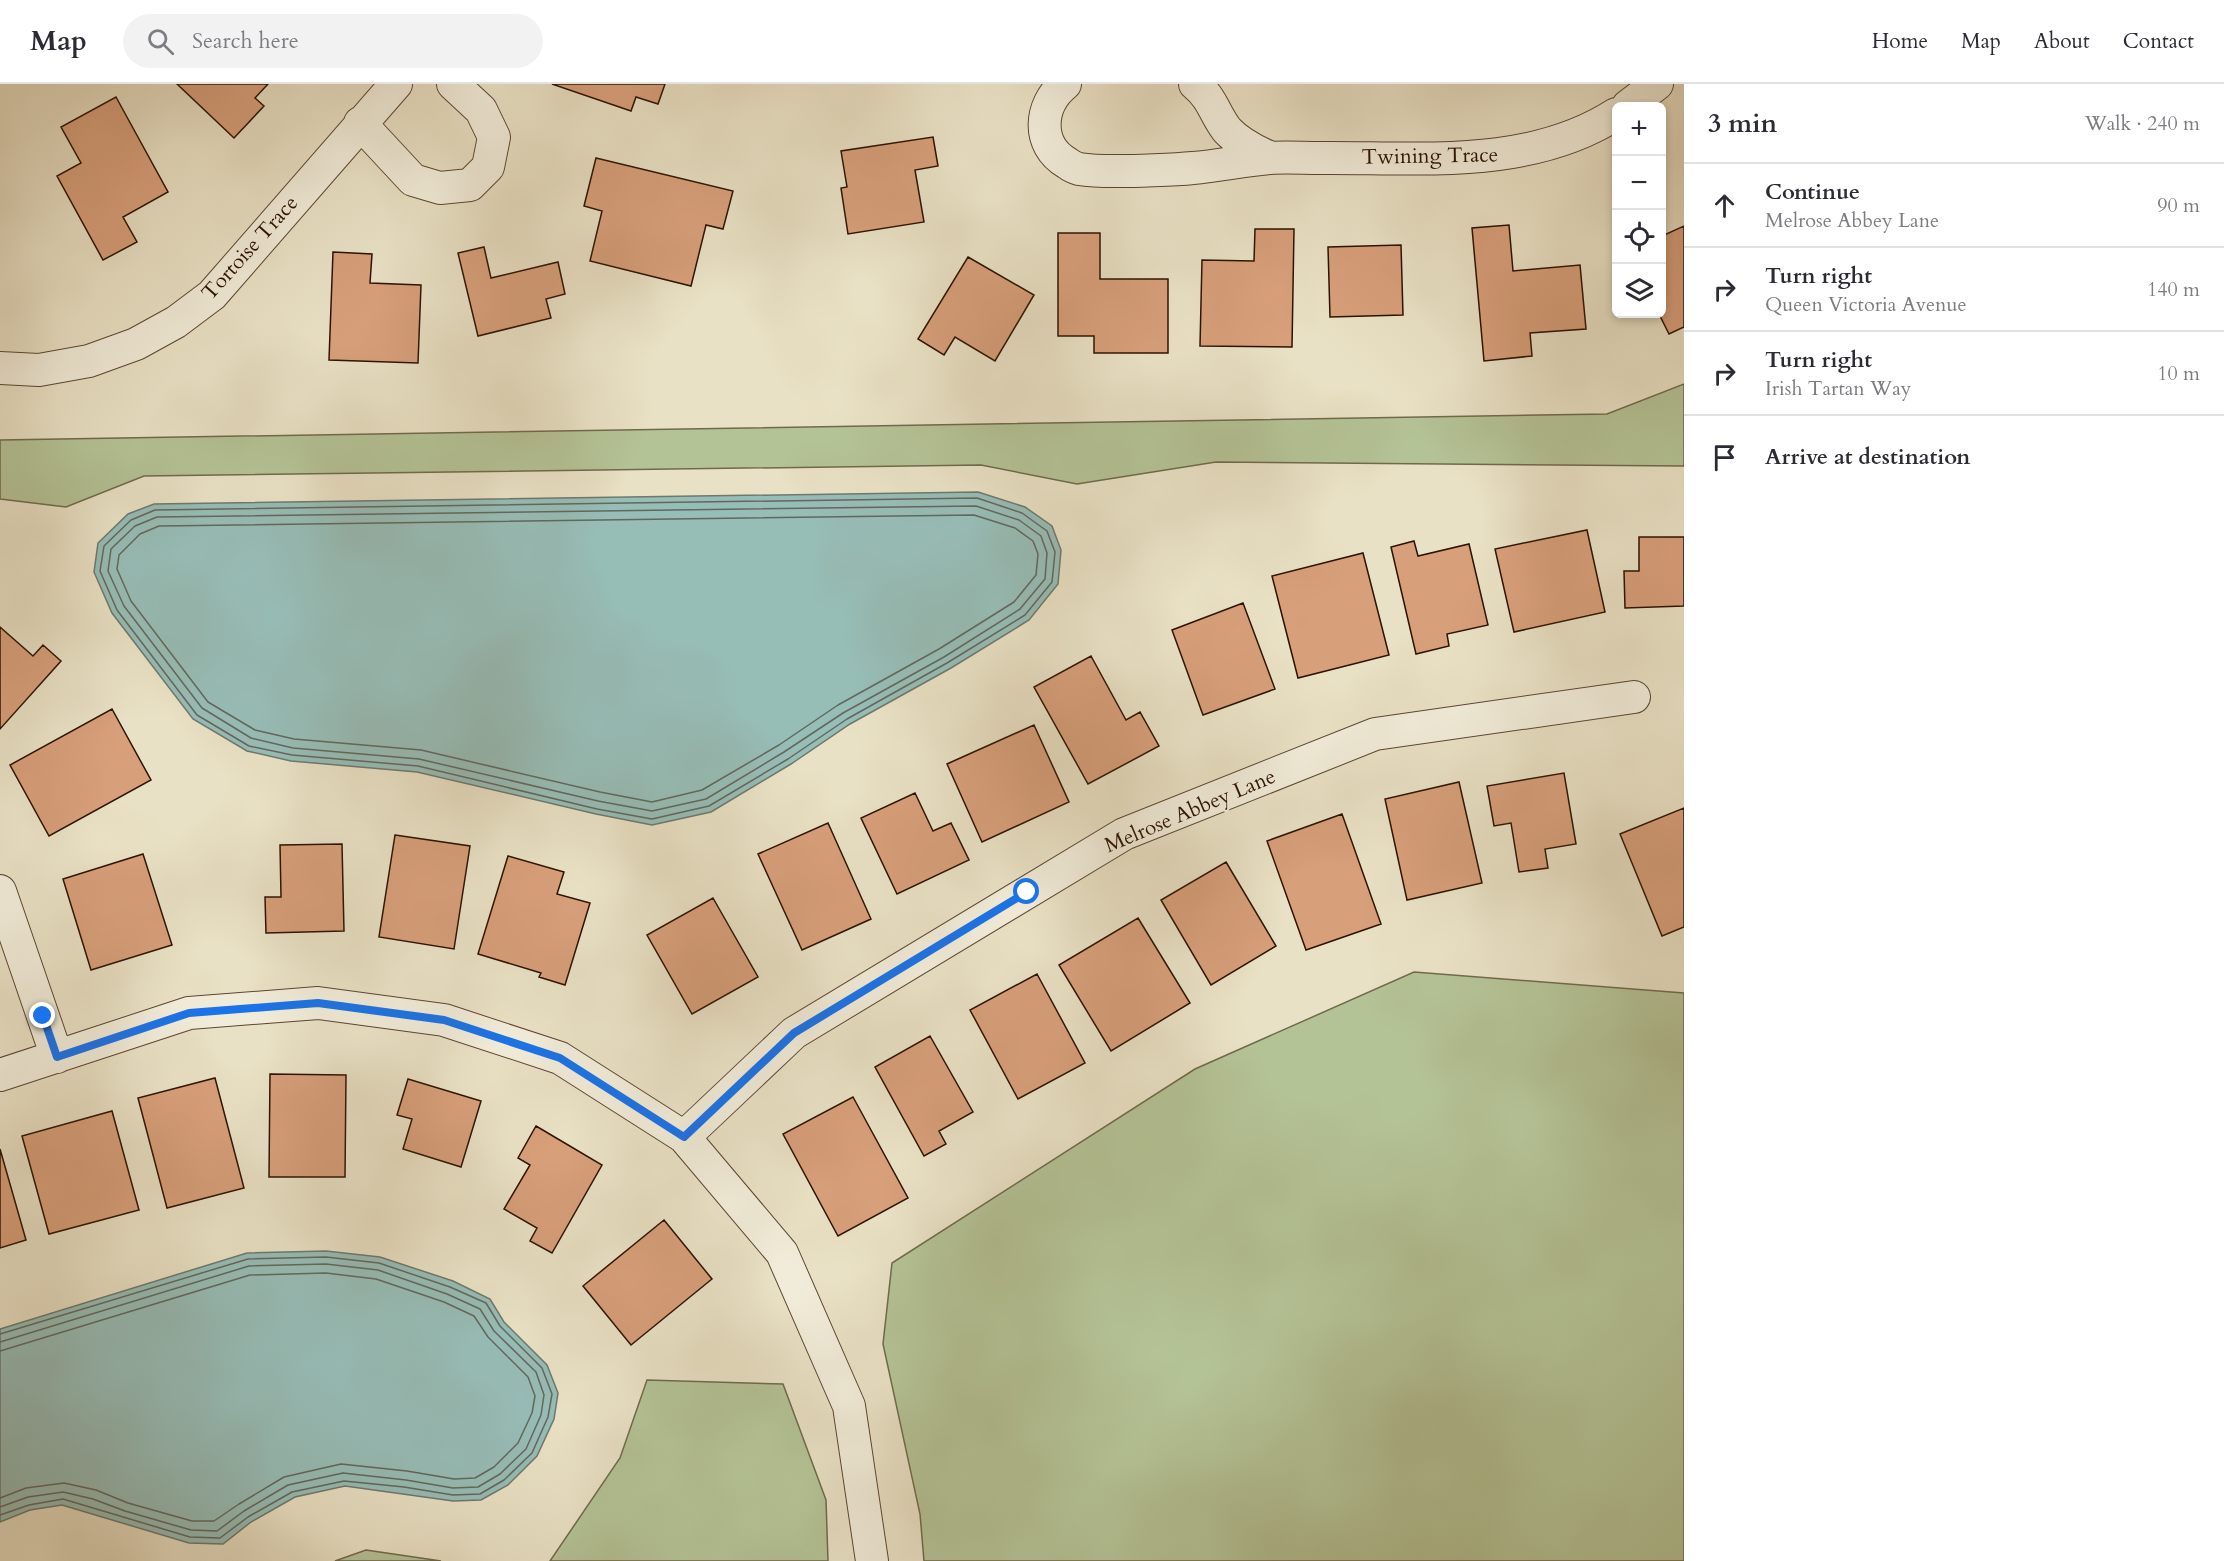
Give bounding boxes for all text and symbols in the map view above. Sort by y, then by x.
search box [123,14,543,68]
text: Map [30,22,87,60]
icon: search [144,25,177,58]
text: Search here [192,26,299,56]
text: Home [1872,27,1928,56]
text: Map [1961,27,2001,56]
text: About [2034,27,2090,56]
text: Contact [2123,27,2194,56]
map controls [1612,102,1666,318]
button: + [1612,102,1666,156]
text: 3 min [1708,106,1777,141]
text: Walk · 240 m [2085,110,2200,137]
street label: Twining Trace [1361,140,1499,172]
button: − [1612,156,1666,210]
text: Continue [1765,177,1860,207]
street label: Tortoise Trace [195,189,305,307]
icon: ahead [1708,189,1741,222]
text: 90 m [2157,192,2200,219]
text: Melrose Abbey Lane [1765,207,1939,234]
button: locate [1612,210,1666,264]
text: Turn right [1765,261,1872,291]
button: layers [1612,264,1666,318]
icon: right [1708,273,1741,306]
text: 140 m [2147,276,2200,303]
text: Queen Victoria Avenue [1765,291,1967,318]
text: Turn right [1765,345,1872,375]
icon: right [1708,357,1741,390]
text: 10 m [2157,360,2200,387]
text: Irish Tartan Way [1765,375,1911,402]
icon: arrive [1708,441,1741,474]
text: Arrive at destination [1765,442,1970,472]
street label: Melrose Abbey Lane [1100,762,1280,860]
route start [1013,878,1039,904]
route end [29,1002,55,1028]

